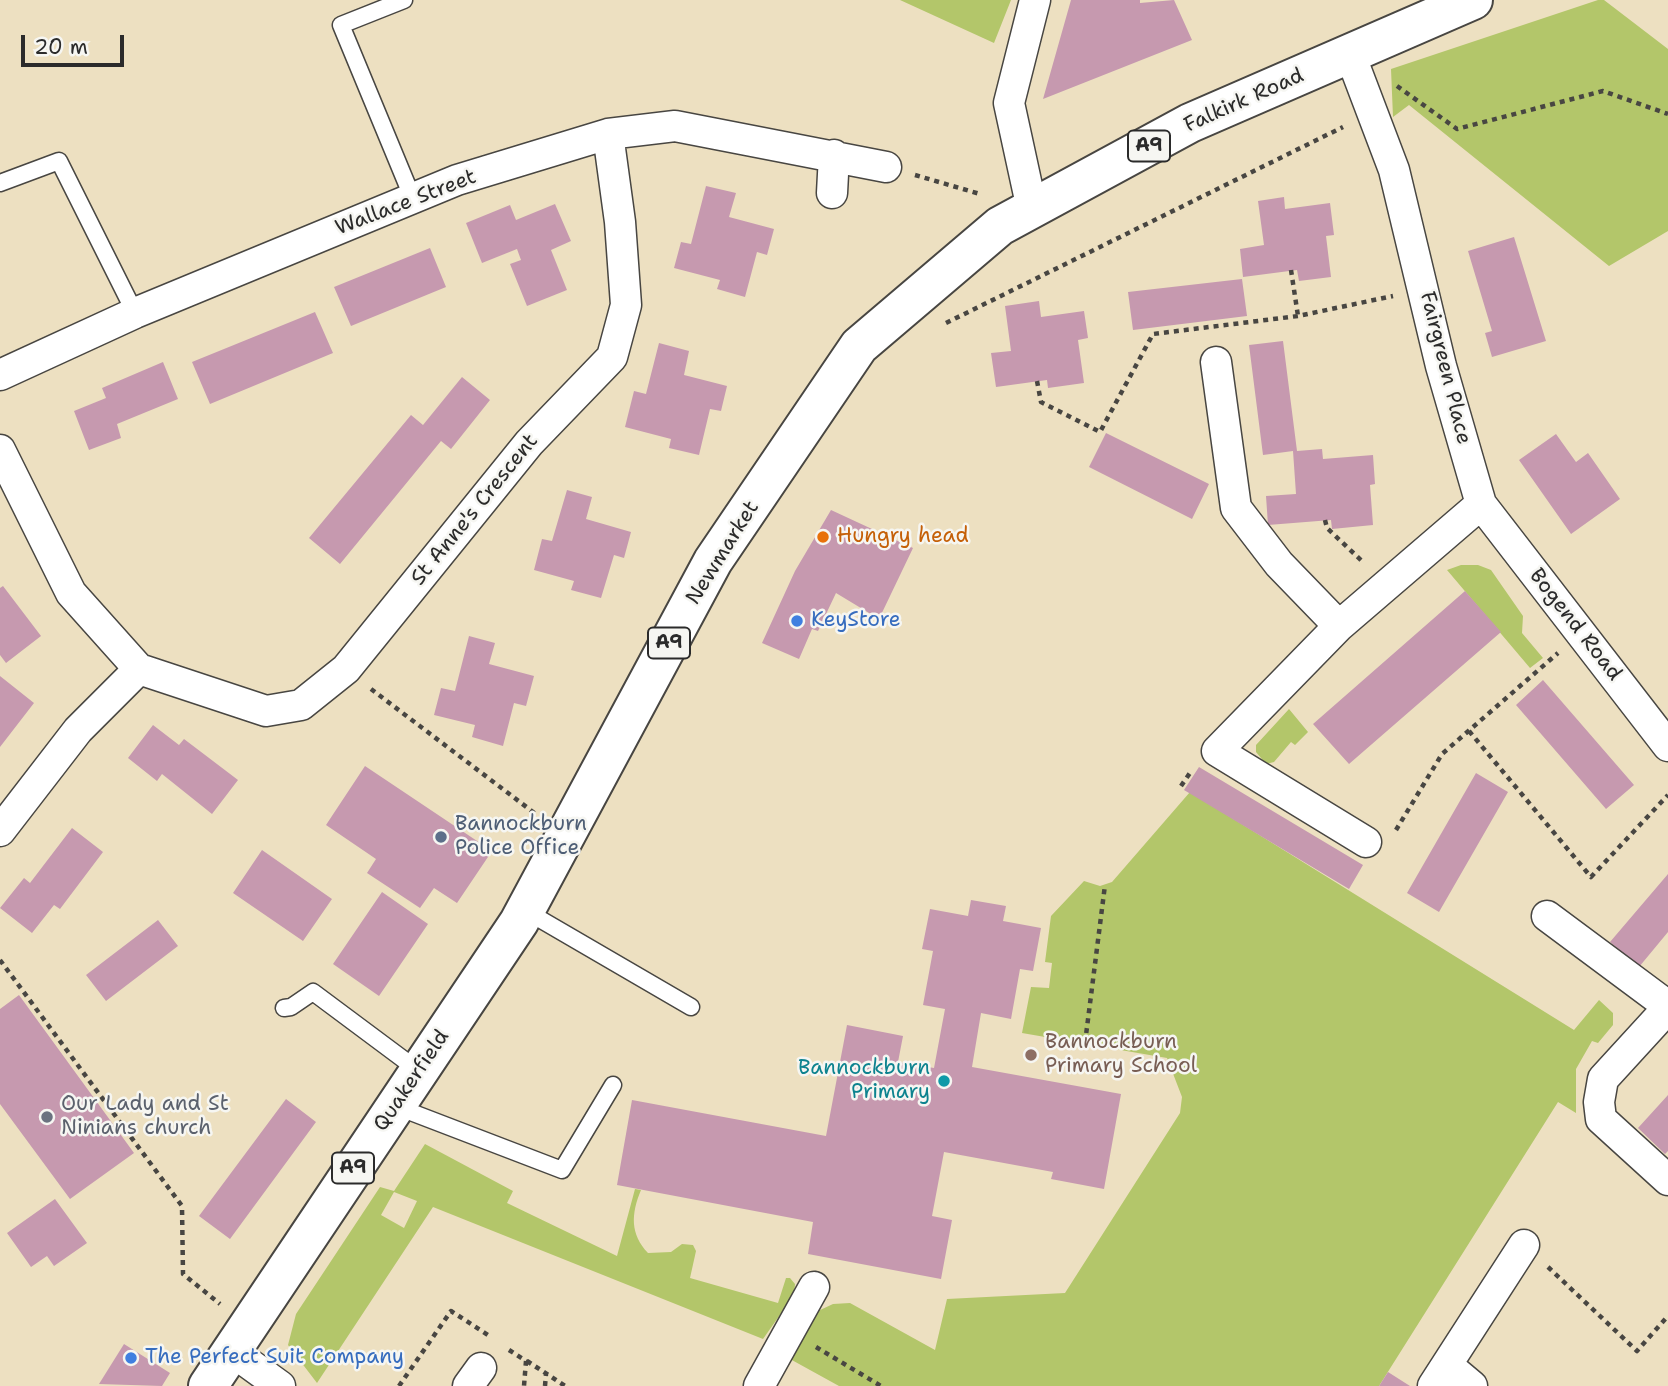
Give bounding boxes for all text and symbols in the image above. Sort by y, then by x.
scale bar [24,21,128,65]
text: 20 m [34,33,88,61]
street label: Falkirk Road [1180,63,1308,139]
road number: A9 [1128,130,1170,162]
street label: Wallace Street [332,165,480,241]
street label: Fairgreen Place [1414,289,1476,447]
street label: St Anne's Crescent [406,429,544,591]
street label: Newmarket [681,496,765,610]
place label: Hungry head [837,524,969,550]
marker: Hungry head [815,529,831,545]
street label: Bogend Road [1523,564,1627,686]
place label: KeyStore [811,608,901,634]
marker: KeyStore [789,613,805,629]
road number: A9 [648,628,690,658]
place label: Bannockburn Police Office [455,812,587,862]
marker: Bannockburn Police Office [433,829,449,845]
street label: Quakerfield [369,1025,455,1137]
place label: Bannockburn Primary School [1045,1030,1197,1080]
marker: Bannockburn Primary School [1023,1047,1039,1063]
place label: Bannockburn Primary [798,1056,930,1106]
marker: Bannockburn Primary [936,1073,952,1089]
place label: Our Lady and St Ninians church [61,1092,229,1142]
marker: Our Lady and St Ninians church [39,1109,55,1125]
road number: A9 [332,1152,374,1184]
place label: The Perfect Suit Company [145,1345,404,1371]
marker: The Perfect Suit Company [123,1350,139,1366]

